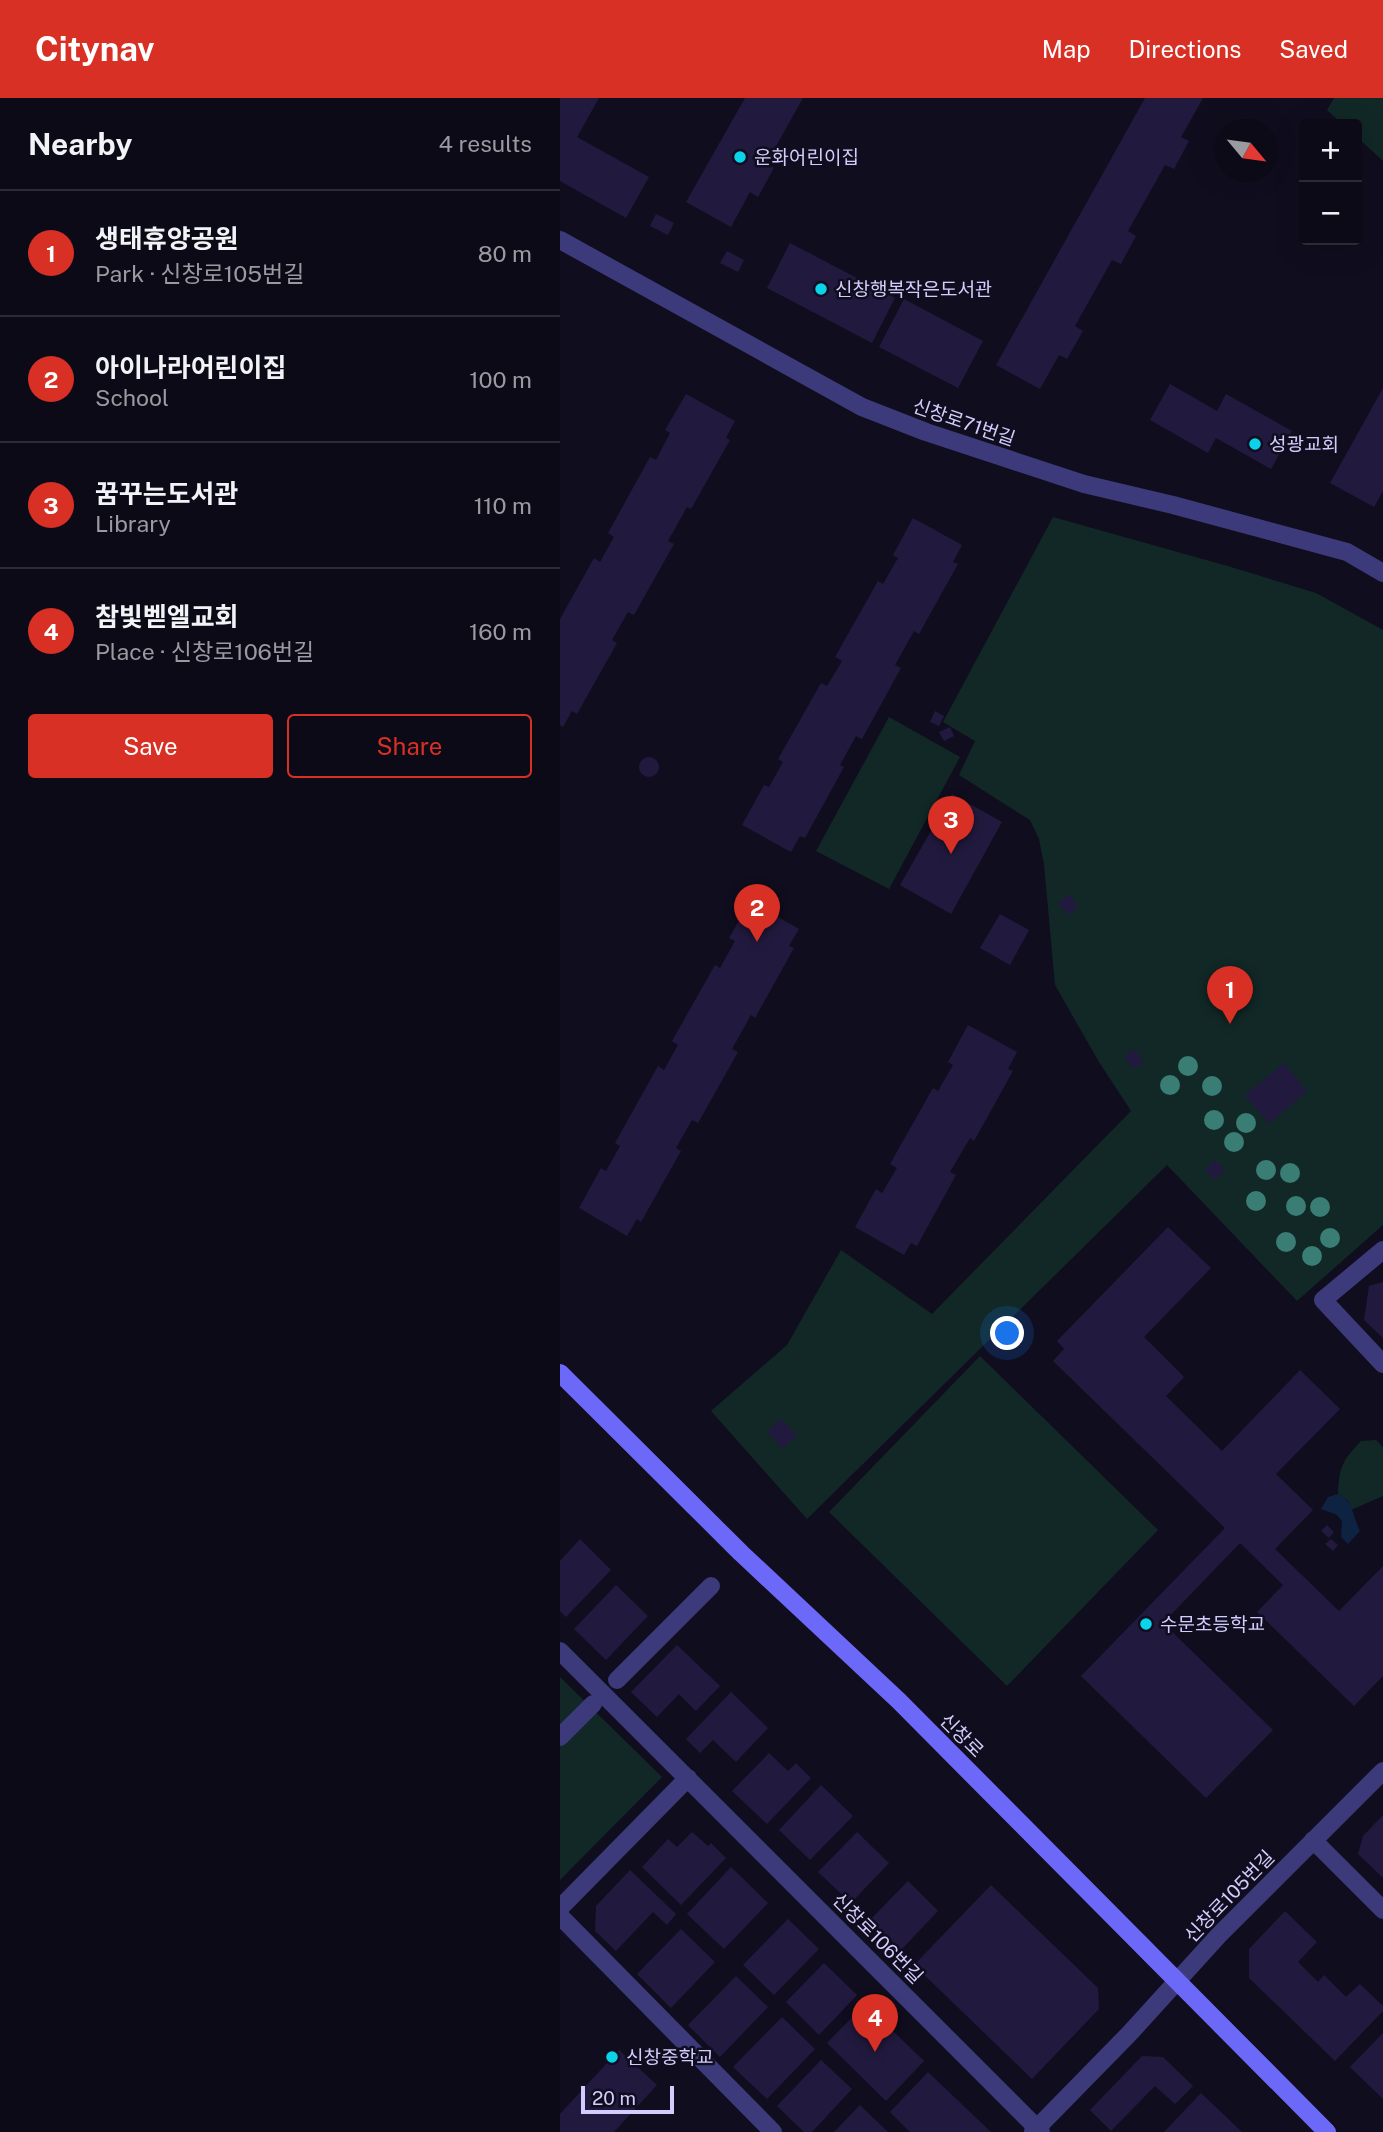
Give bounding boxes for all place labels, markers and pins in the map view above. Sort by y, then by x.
place label: 운화어린이집 [754,146,859,168]
marker: 운화어린이집 [732,149,748,165]
place label: 신창행복작은도서관 [835,278,992,300]
marker: 신창행복작은도서관 [813,281,829,297]
place label: 성광교회 [1269,433,1339,455]
marker: 성광교회 [1247,436,1263,452]
pin: 3 [928,796,974,854]
pin: 2 [734,884,780,942]
pin: 1 [1207,966,1253,1024]
place label: 수문초등학교 [1160,1613,1265,1635]
marker: 수문초등학교 [1138,1616,1154,1632]
pin: 4 [852,1994,898,2052]
place label: 신창중학교 [626,2046,713,2068]
marker: 신창중학교 [604,2049,620,2065]

